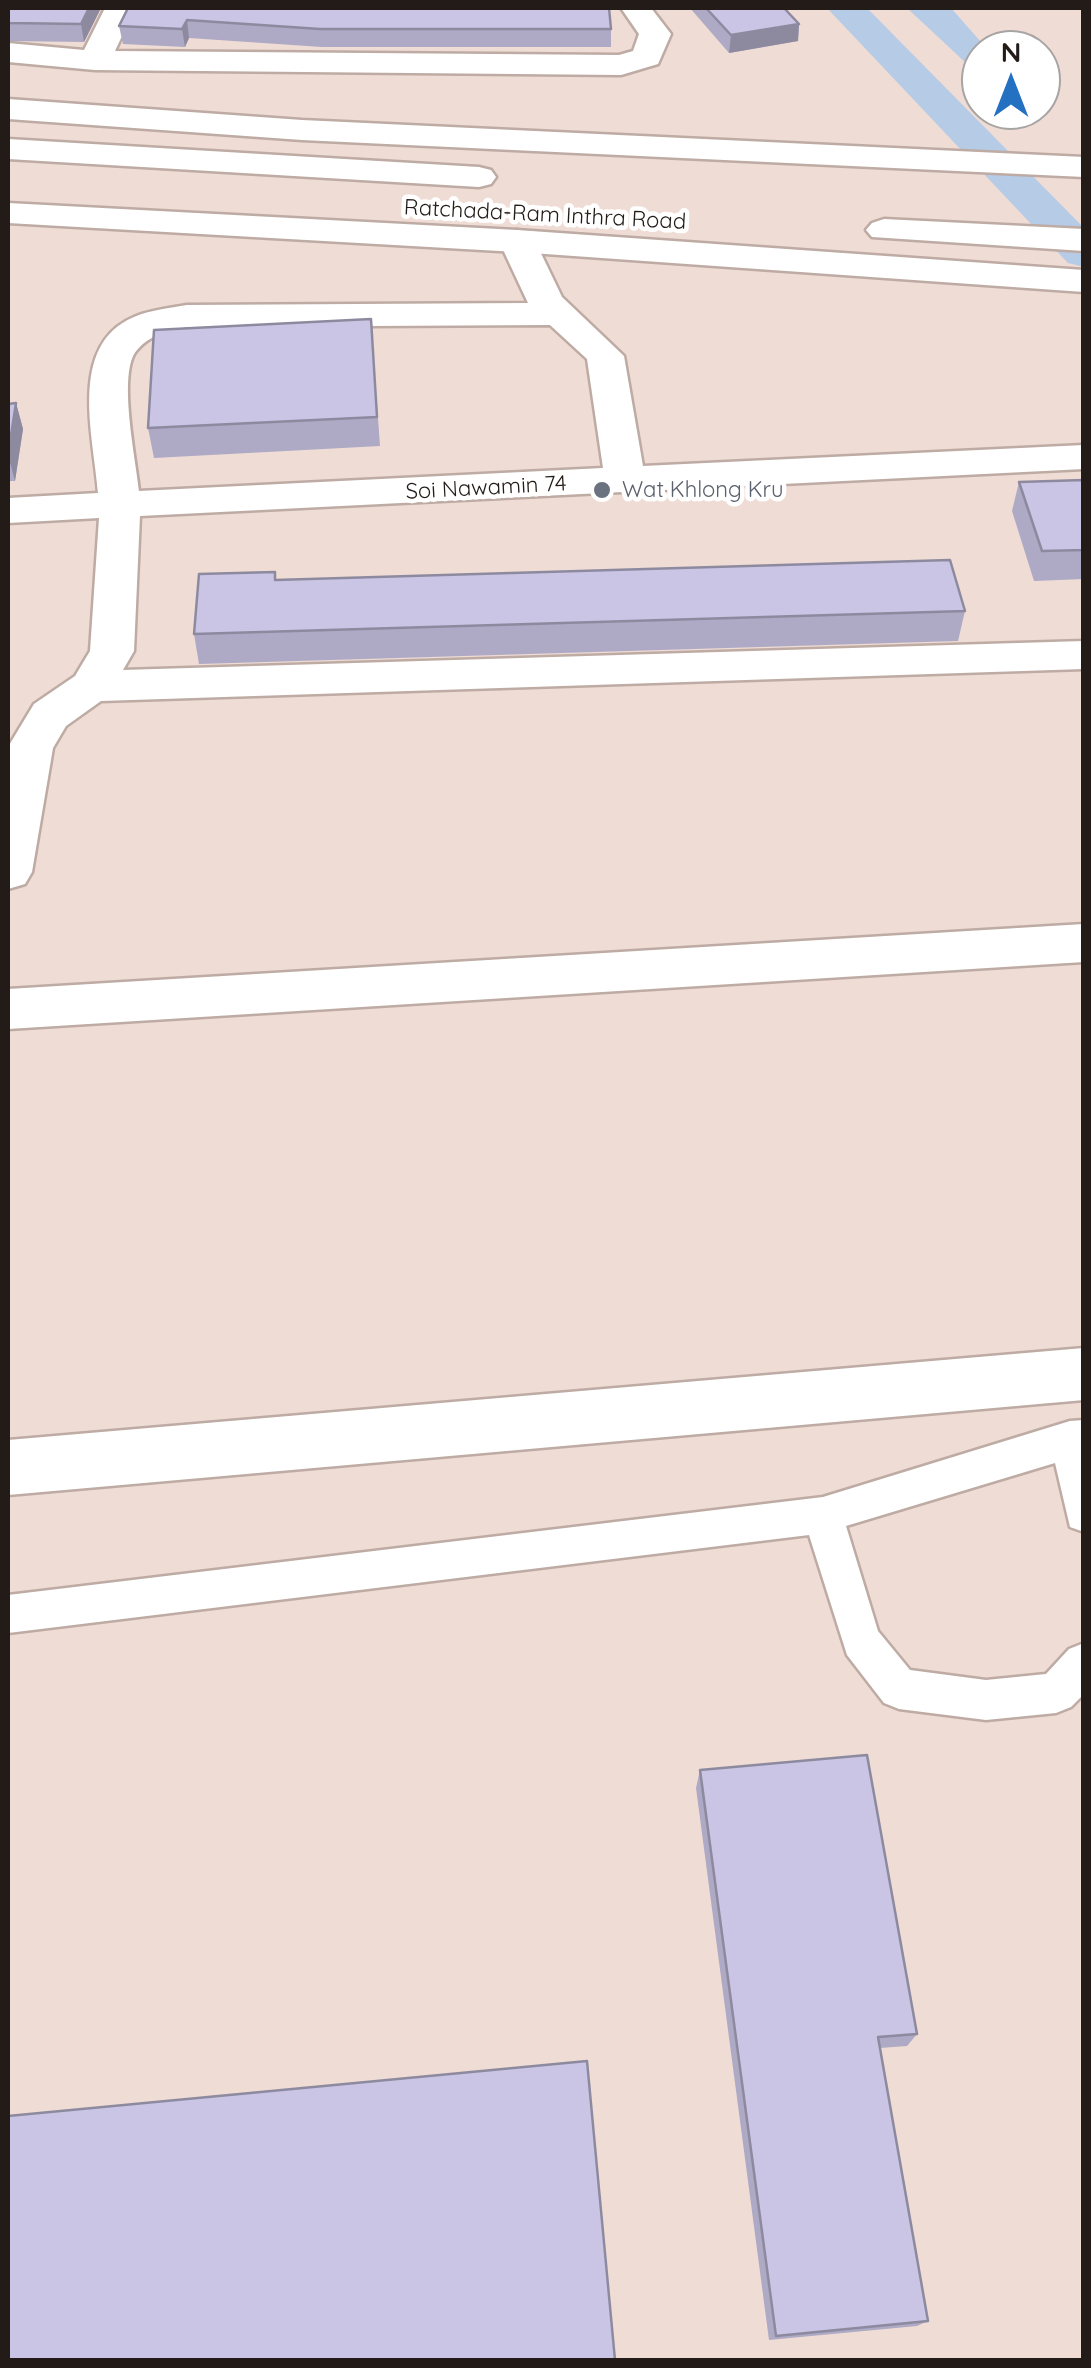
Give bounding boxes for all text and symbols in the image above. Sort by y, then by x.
north arrow [961,30,1061,130]
text: N [1001,34,1021,69]
street label: Ratchada-Ram Inthra Road [403,194,687,236]
street label: Soi Nawamin 74 [405,471,567,505]
place label: Wat Khlong Kru [622,477,783,503]
marker: Wat Khlong Kru [591,479,613,501]

